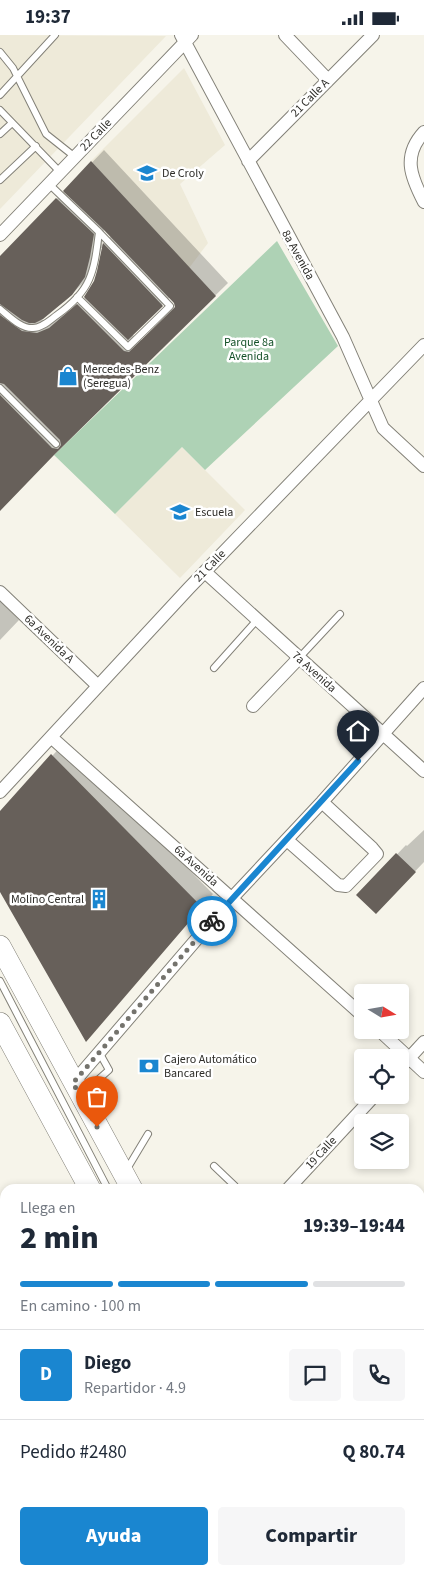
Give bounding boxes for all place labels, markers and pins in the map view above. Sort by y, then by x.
school or university icon: De Croly [136,162,158,184]
place label: De Croly [162,165,204,182]
place label: Mercedes-Benz (Seregua) [83,361,159,392]
shop icon: Mercedes-Benz (Seregua) [57,365,79,387]
school or university icon: Escuela [169,501,191,523]
place label: Escuela [195,504,233,521]
pin [337,710,379,761]
building icon: Molino Central [88,888,110,910]
place label: Molino Central [11,891,84,908]
place label: Cajero Automático Bancared [164,1051,257,1082]
bank icon: Cajero Automático Bancared [138,1055,160,1077]
pin [76,1076,118,1127]

